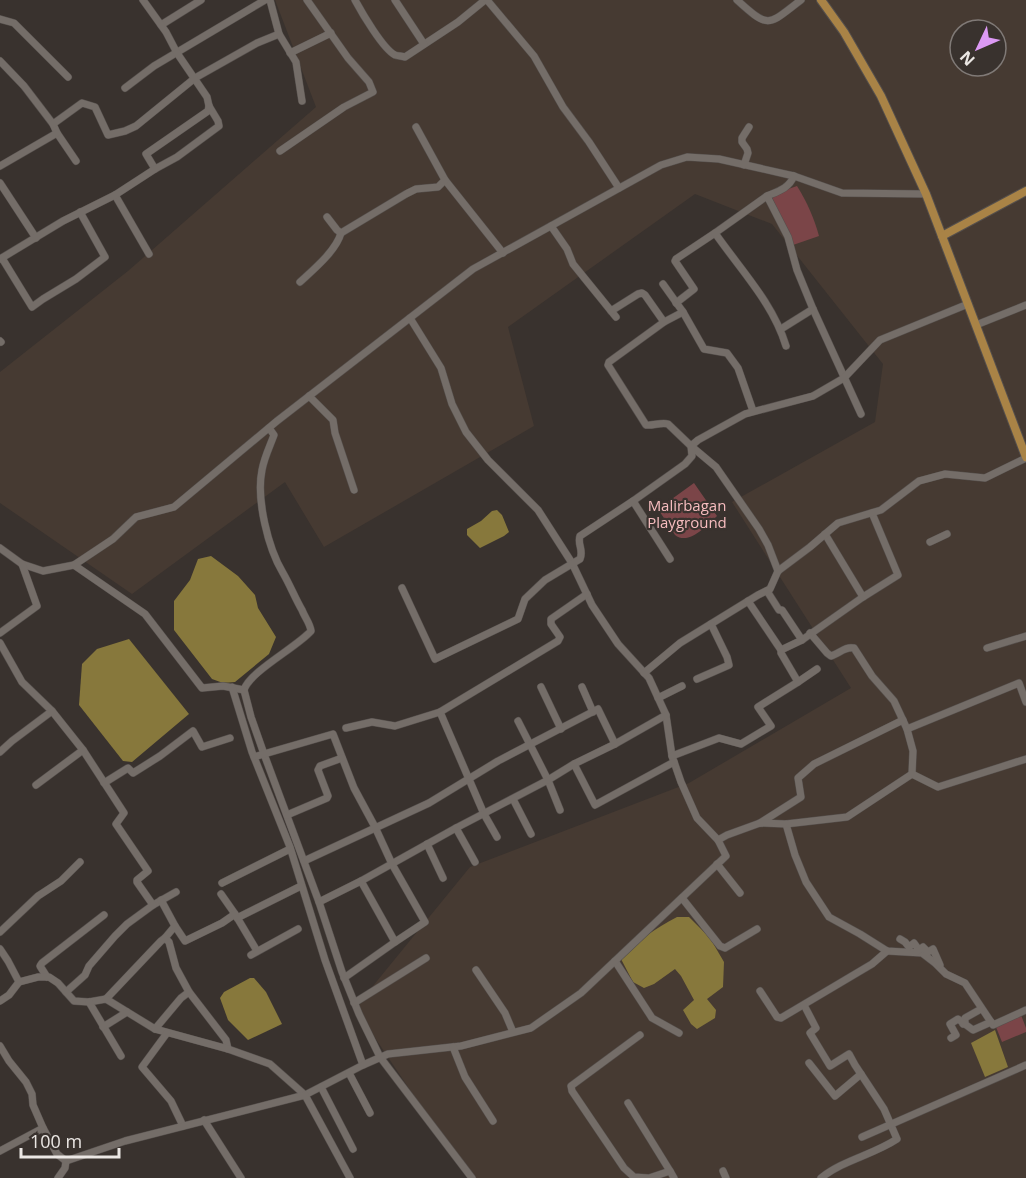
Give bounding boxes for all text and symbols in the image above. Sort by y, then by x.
north arrow [948,18,1008,78]
text: N [955,46,980,71]
park label: Malirbagan Playground [647,495,727,532]
scale bar [21,1121,118,1159]
text: 100 m [30,1129,82,1153]

